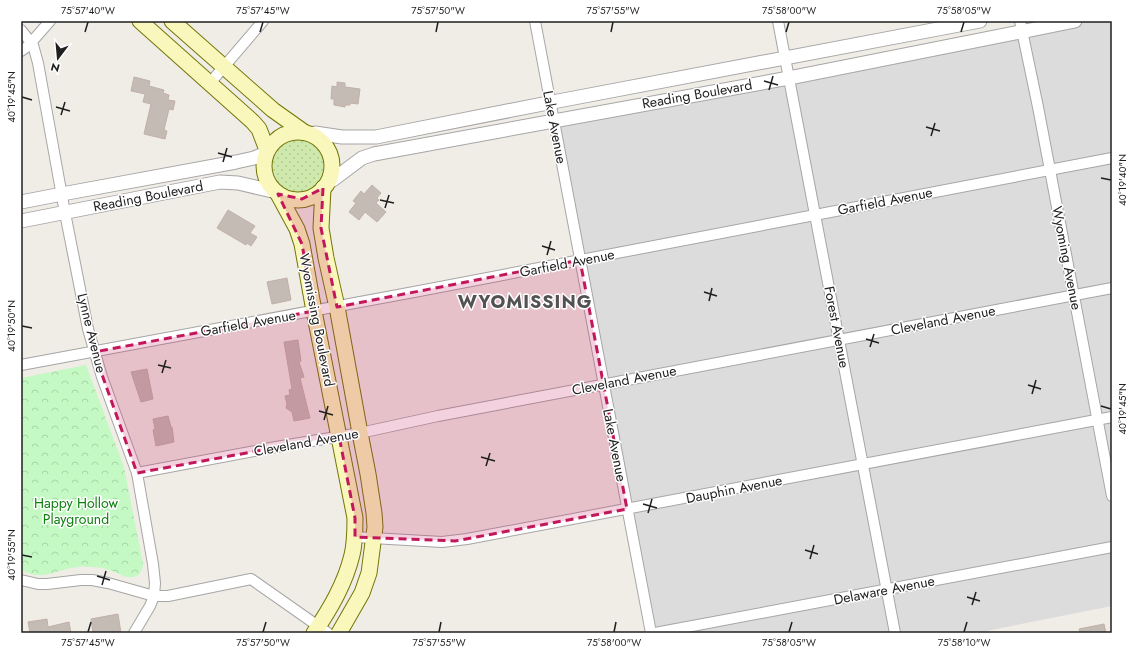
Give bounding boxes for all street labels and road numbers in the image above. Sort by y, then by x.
street label: Reading Boulevard [640,74,754,114]
street label: Lake Avenue [538,89,572,165]
street label: Reading Boulevard [91,176,205,216]
street label: Garfield Avenue [836,182,934,220]
street label: Wyoming Avenue [1047,204,1087,312]
street label: Garfield Avenue [518,244,616,282]
street label: Wyomissing Boulevard [294,252,340,388]
street label: Forest Avenue [819,284,855,370]
street label: Lynne Avenue [72,291,112,375]
street label: Cleveland Avenue [889,300,997,340]
street label: Garfield Avenue [199,305,297,341]
street label: Cleveland Avenue [570,360,678,400]
street label: Lake Avenue [598,407,632,483]
street label: Cleveland Avenue [252,423,360,461]
street label: Dauphin Avenue [684,470,784,508]
street label: Delaware Avenue [832,570,936,610]

